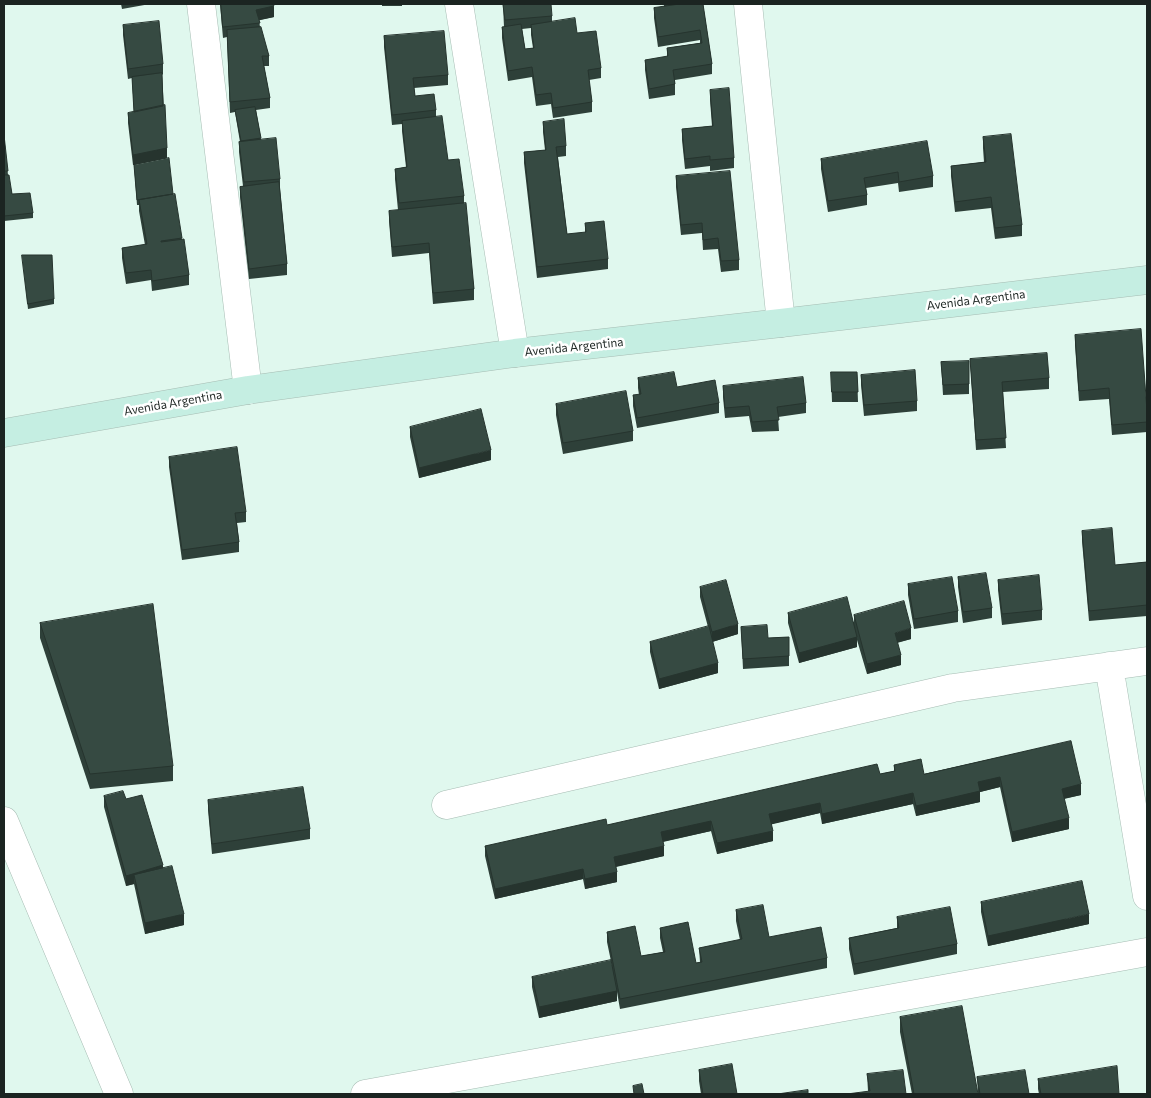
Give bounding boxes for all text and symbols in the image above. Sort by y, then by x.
street label: Avenida Argentina [926,287,1026,313]
street label: Avenida Argentina [524,335,624,359]
street label: Avenida Argentina [123,387,223,419]

